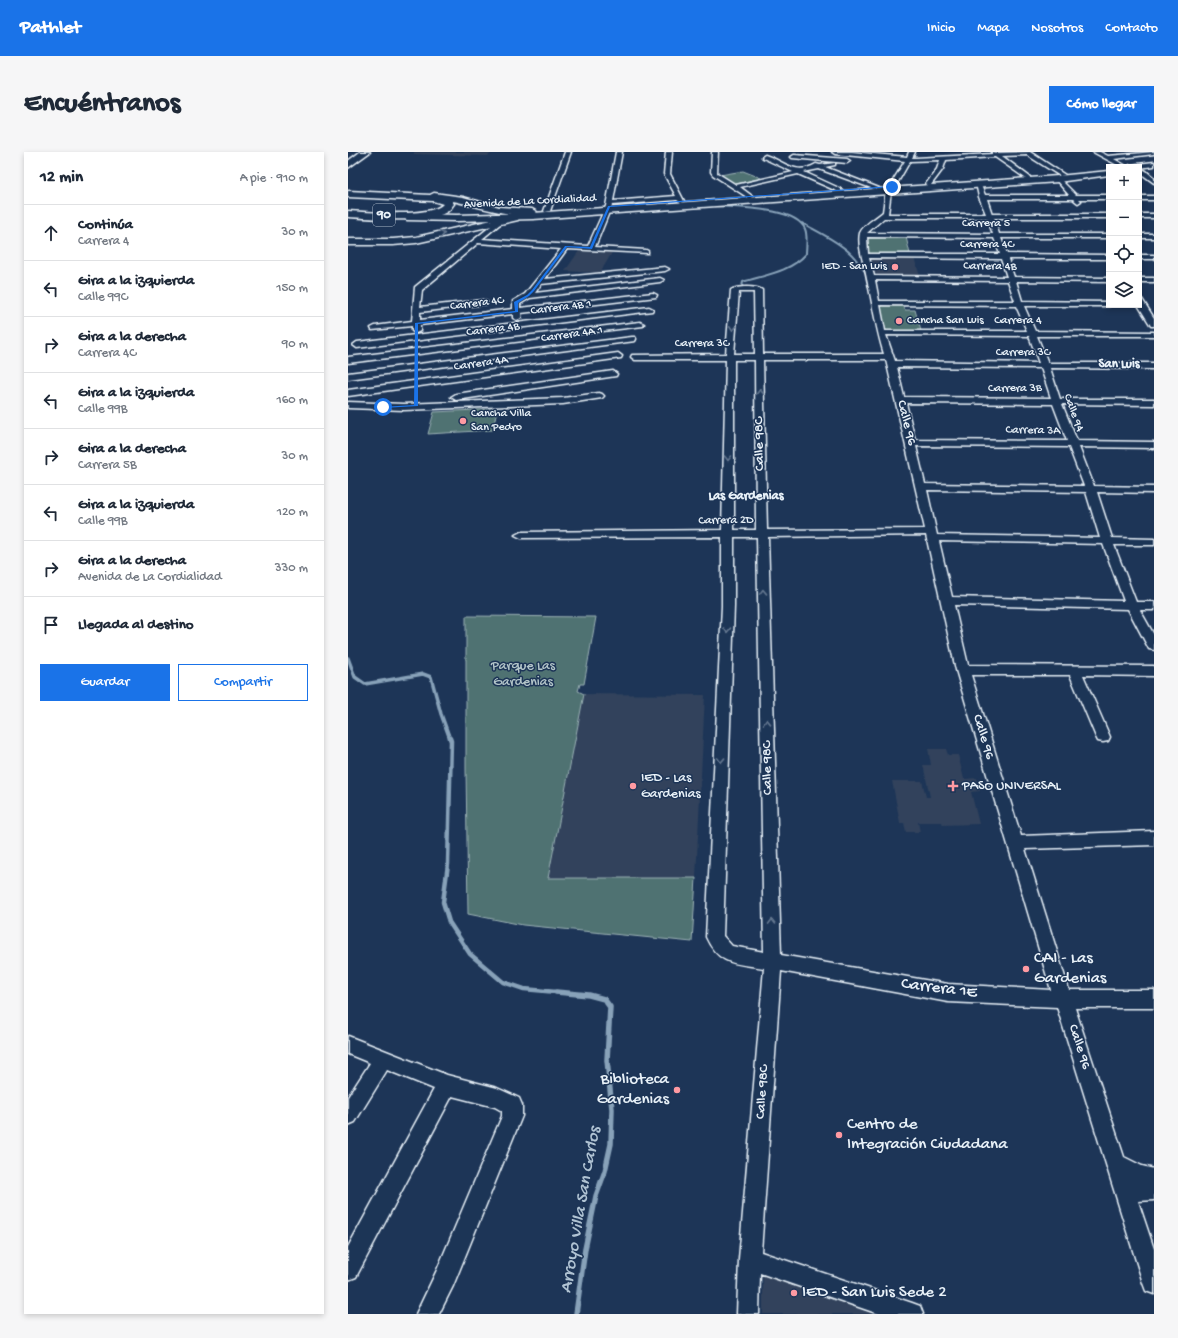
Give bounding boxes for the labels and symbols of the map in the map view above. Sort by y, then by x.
route end [883,178,901,196]
street label: Avenida de La Cordialidad [463,191,598,212]
road number: 90 [373,204,395,226]
street label: Carrera 5 [962,217,1010,231]
one-way arrow [438,230,445,239]
street label: Carrera 4C [960,238,1015,252]
place label: IED - San Luis [822,260,888,274]
street label: Carrera 4B [963,260,1018,274]
marker: IED - San Luis [890,262,900,272]
street label: Carrera 4C [449,294,506,314]
street label: Carrera 4B 1 [530,297,592,319]
place label: Cancha San Luis [907,314,984,328]
street label: Carrera 4 [994,314,1042,328]
marker: Cancha San Luis [894,316,904,326]
street label: Carrera 4B [466,320,521,340]
street label: Carrera 4A 1 [540,324,604,346]
one-way arrow [728,325,737,331]
street label: Carrera 3C [675,337,731,351]
street label: Carrera 3C [996,346,1052,360]
street label: Carrera 4A [453,353,510,375]
district label: San Luis [1099,357,1141,372]
street label: Carrera 3B [988,382,1043,396]
one-way arrow [755,389,764,395]
street label: Calle 94 [1060,392,1086,434]
route start [374,398,392,416]
street label: Calle 96 [892,399,920,448]
place label: Cancha Villa San Pedro [471,407,531,435]
street label: Calle 98C [751,415,769,471]
marker: Cancha Villa San Pedro [458,416,468,426]
street label: Carrera 3A [1005,424,1061,438]
one-way arrow [724,455,732,461]
district label: Las Gardenias [708,489,785,504]
street label: Carrera 2D [698,514,754,528]
one-way arrow [759,589,767,595]
one-way arrow [722,627,731,633]
park label: Parque Las Gardenias [490,658,556,691]
street label: Calle 96 [968,712,998,762]
one-way arrow [762,719,771,725]
street label: Calle 98C [759,739,777,795]
one-way arrow [717,757,726,763]
place label: IED - Las Gardenias [641,770,701,803]
place label: PASO UNIVERSAL [961,778,1061,795]
marker: PASO UNIVERSAL [947,780,959,792]
marker: IED - Las Gardenias [628,781,638,791]
one-way arrow [768,919,776,925]
place label: CAI - Las Gardenias [1034,949,1107,989]
marker: CAI - Las Gardenias [1021,964,1031,974]
street label: Carrera 1E [900,974,980,1004]
street label: Calle 96 [1064,1022,1094,1072]
street label: Calle 98C [753,1063,773,1120]
place label: Biblioteca Gardenias [597,1070,670,1110]
marker: Biblioteca Gardenias [672,1085,682,1095]
place label: Centro de Integración Ciudadana [847,1115,1008,1155]
water label: Arroyo Villa San Carlos [556,1123,606,1295]
marker: Centro de Integración Ciudadana [834,1130,844,1140]
place label: IED - San Luis Sede 2 [802,1283,947,1303]
marker: IED - San Luis Sede 2 [789,1288,799,1298]

